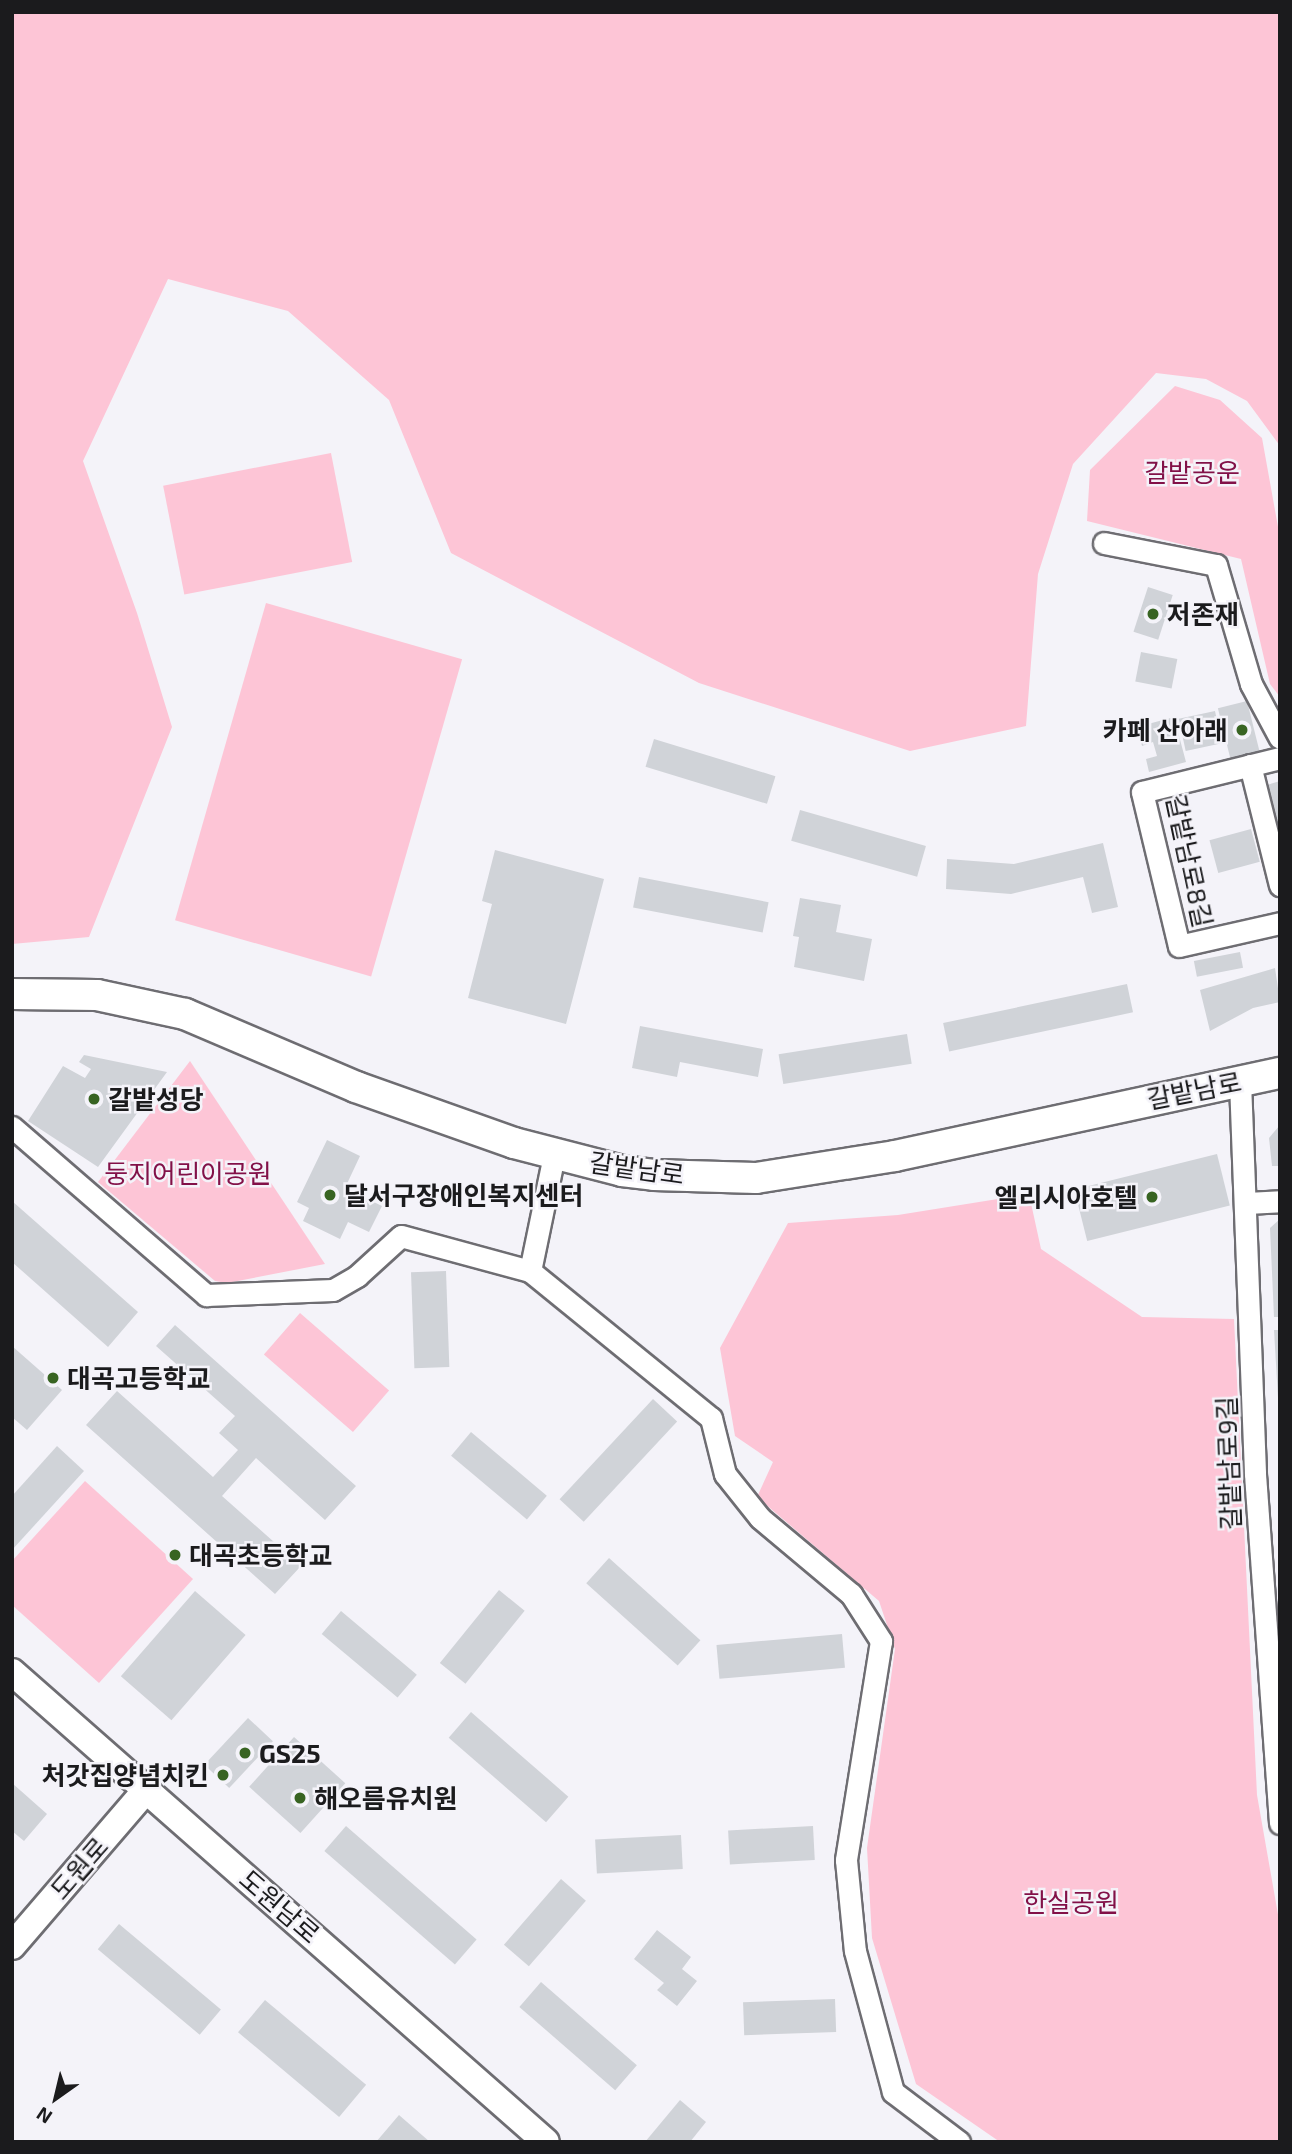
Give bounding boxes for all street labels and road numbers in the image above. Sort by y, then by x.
street label: 갈밭남로8길 [1161,792,1219,930]
street label: 갈밭남로 [1144,1066,1244,1114]
street label: 갈밭남로 [587,1146,687,1190]
street label: 갈밭남로9길 [1210,1395,1246,1531]
street label: 도원로 [44,1831,114,1905]
street label: 도원남로 [234,1863,326,1949]

